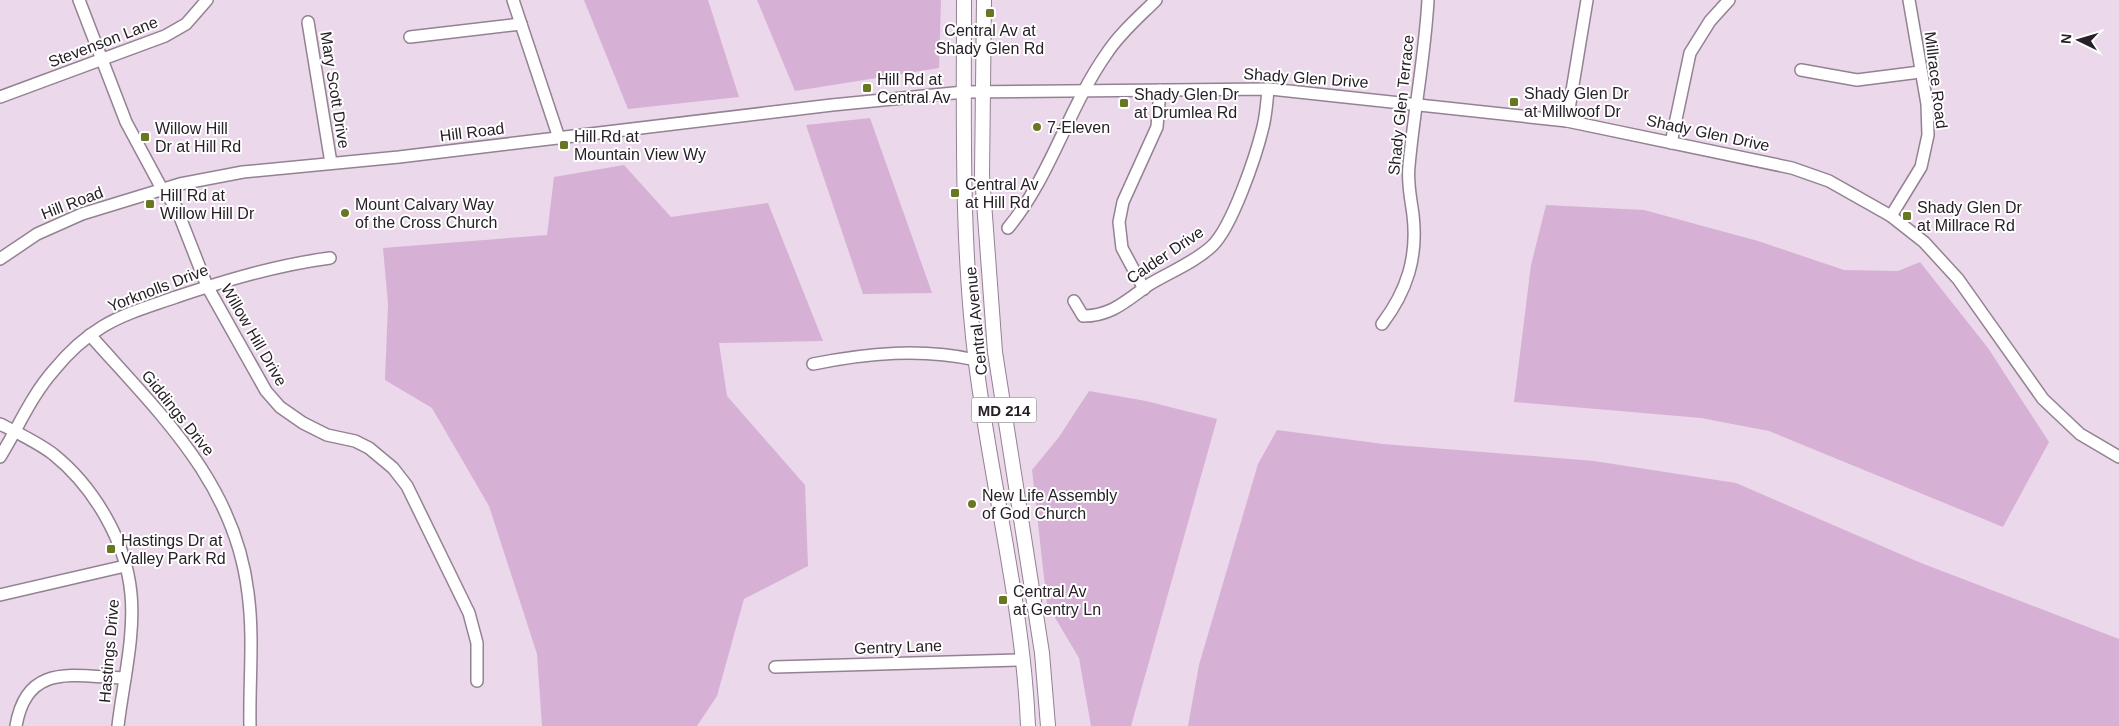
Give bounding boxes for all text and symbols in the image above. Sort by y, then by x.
marker: Central Av at Shady Glen Rd [984,7,996,19]
street label: Stevenson Lane [46,13,160,71]
north arrow [2054,15,2104,65]
place label: Central Av at Shady Glen Rd [936,22,1044,57]
street label: Mary Scott Drive [317,30,353,150]
street label: Millrace Road [1922,30,1950,130]
text: N [2058,33,2074,45]
street label: Shady Glen Terrace [1385,34,1417,176]
street label: Shady Glen Drive [1243,65,1369,91]
place label: Hill Rd at Central Av [877,71,951,106]
marker: Hill Rd at Central Av [861,82,873,94]
place label: Shady Glen Dr at Millwoof Dr [1524,85,1630,120]
place label: Shady Glen Dr at Drumlea Rd [1134,86,1240,121]
marker: Shady Glen Dr at Millwoof Dr [1508,96,1520,108]
marker: Shady Glen Dr at Drumlea Rd [1118,97,1130,109]
street label: Shady Glen Drive [1645,112,1771,154]
place label: 7-Eleven [1047,119,1110,136]
place label: Willow Hill Dr at Hill Rd [155,120,241,155]
street label: Hill Road [439,120,505,144]
marker: 7-Eleven [1031,121,1043,133]
place label: Hill Rd at Mountain View Wy [574,128,706,163]
marker: Willow Hill Dr at Hill Rd [139,131,151,143]
marker: Hill Rd at Mountain View Wy [558,139,570,151]
place label: Central Av at Hill Rd [965,176,1039,211]
street label: Hill Road [39,183,105,223]
place label: Hill Rd at Willow Hill Dr [160,187,255,222]
marker: Central Av at Hill Rd [949,187,961,199]
place label: Mount Calvary Way of the Cross Church [355,196,497,231]
marker: Hill Rd at Willow Hill Dr [144,198,156,210]
place label: Shady Glen Dr at Millrace Rd [1917,199,2023,234]
marker: Mount Calvary Way of the Cross Church [339,207,351,219]
marker: Shady Glen Dr at Millrace Rd [1901,210,1913,222]
street label: Calder Drive [1123,223,1207,287]
street label: Yorknolls Drive [105,261,211,315]
street label: Central Avenue [962,266,990,376]
street label: Willow Hill Drive [218,281,290,389]
street label: Giddings Drive [138,367,218,459]
road number: MD 214 [972,398,1036,422]
place label: New Life Assembly of God Church [982,487,1117,522]
marker: New Life Assembly of God Church [966,498,978,510]
place label: Hastings Dr at Valley Park Rd [121,532,226,567]
marker: Hastings Dr at Valley Park Rd [105,543,117,555]
place label: Central Av at Gentry Ln [1013,583,1101,618]
marker: Central Av at Gentry Ln [997,594,1009,606]
street label: Hastings Drive [96,598,122,704]
street label: Gentry Lane [854,637,942,657]

